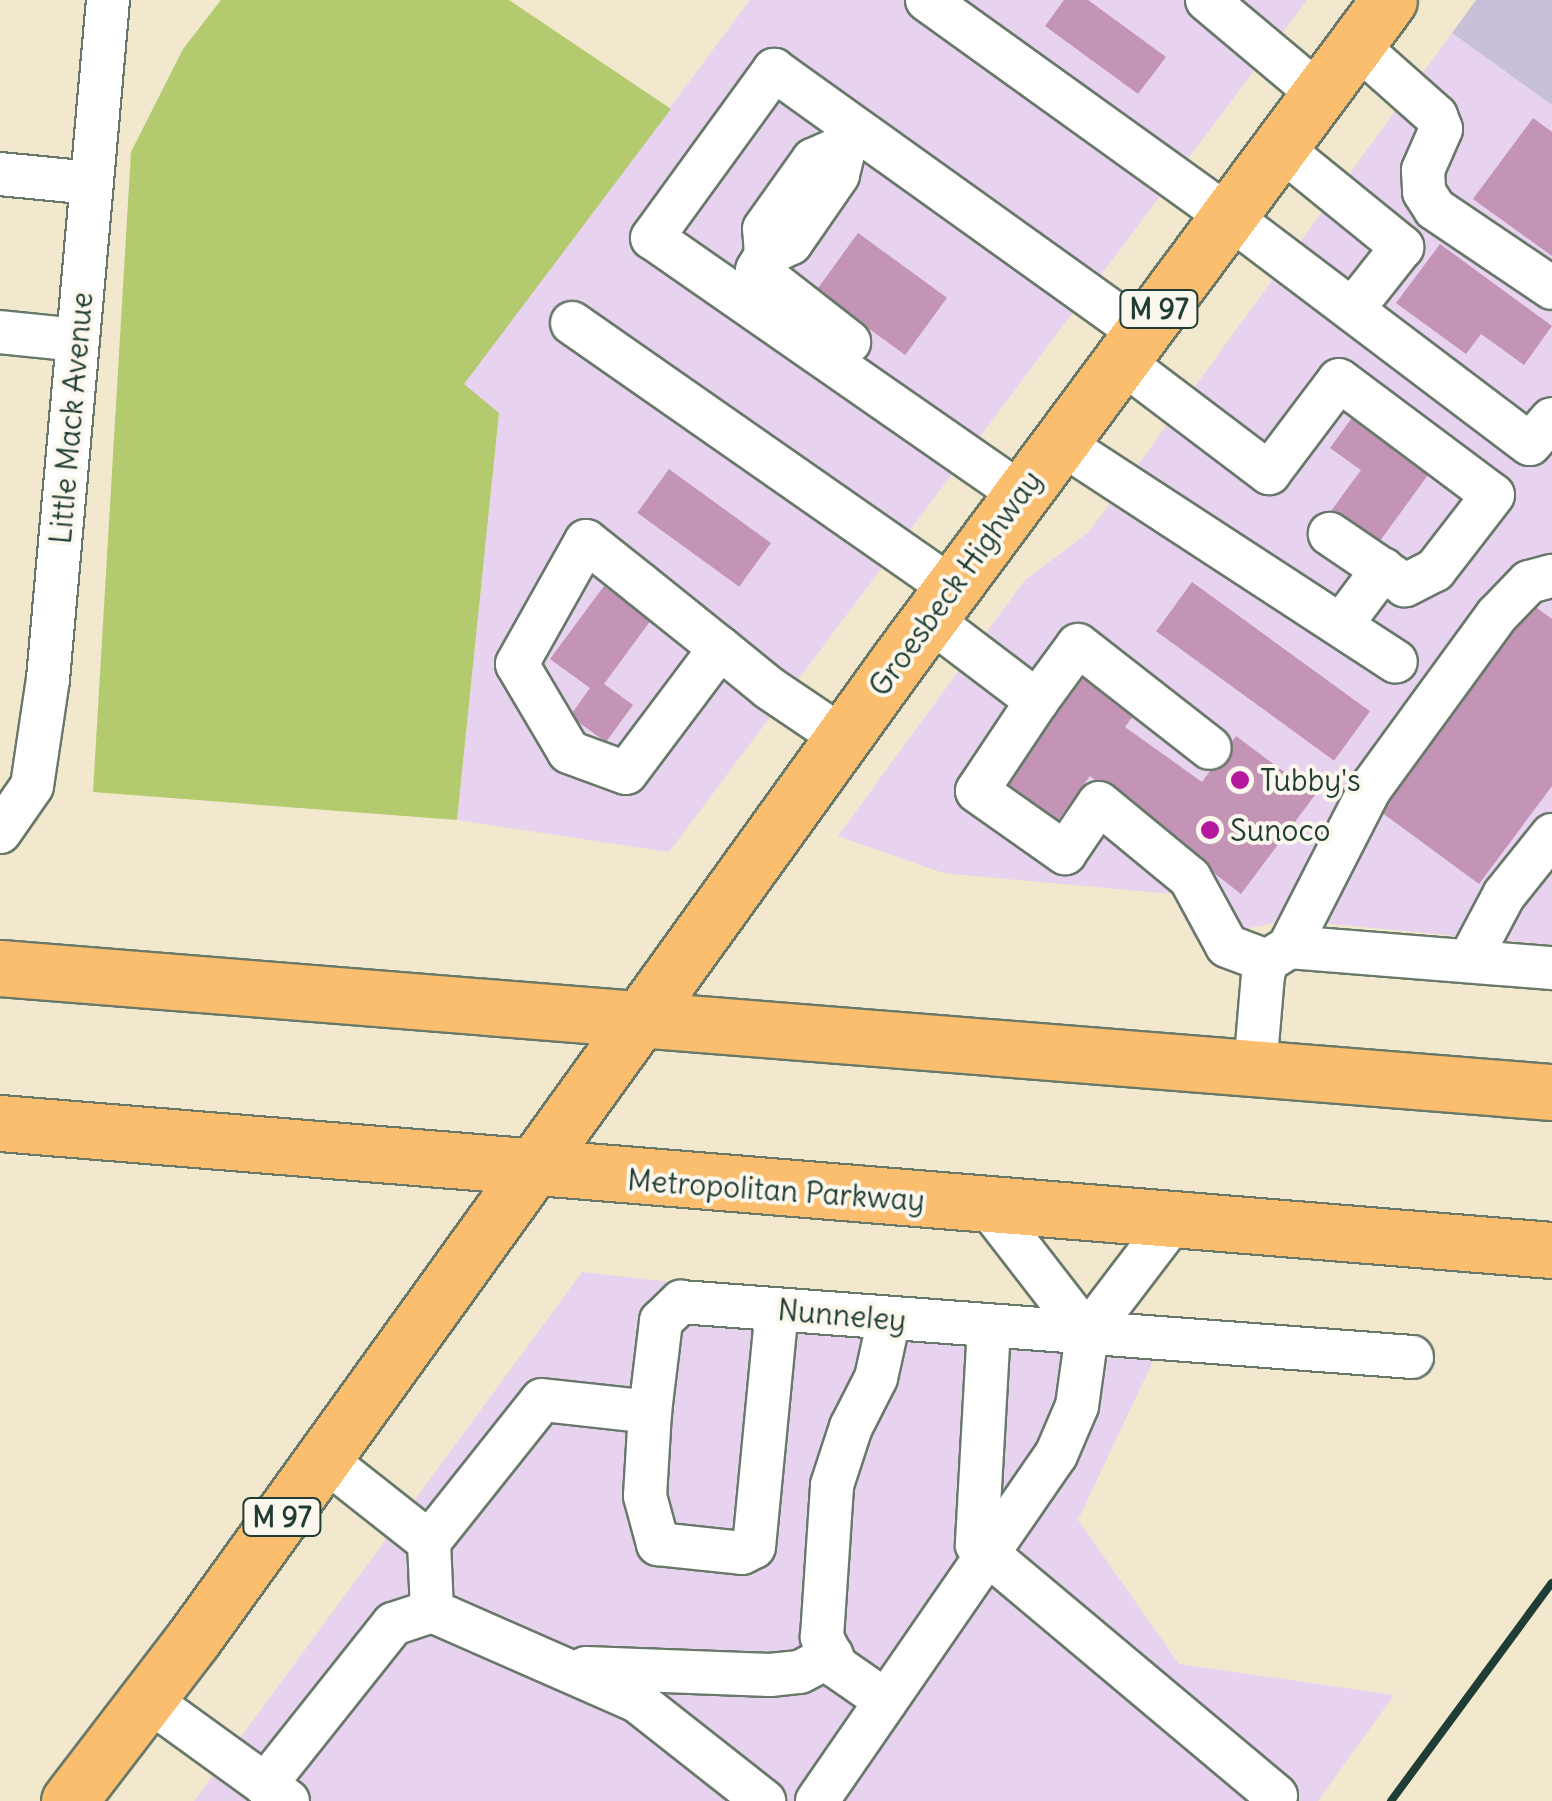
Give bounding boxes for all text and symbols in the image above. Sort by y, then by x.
road number: M 97 [1119,286,1199,332]
street label: Little Mack Avenue [42,291,100,545]
street label: Groesbeck Highway [861,463,1049,703]
place label: Tubby's [1260,762,1361,798]
marker: Tubby's [1229,769,1251,791]
place label: Sunoco [1230,812,1330,848]
marker: Sunoco [1199,819,1221,841]
street label: Metropolitan Parkway [626,1162,926,1218]
street label: Nunneley [776,1291,908,1339]
road number: M 97 [242,1494,322,1540]

